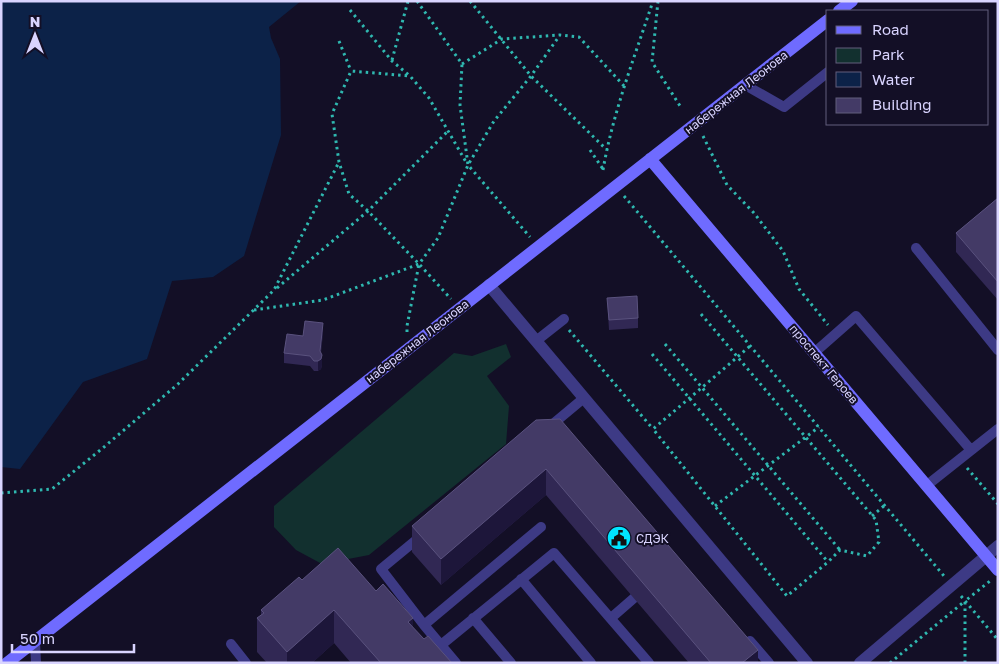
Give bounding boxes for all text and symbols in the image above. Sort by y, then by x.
north arrow [10,10,60,60]
legend [826,10,989,125]
text: N [30,13,40,30]
text: Road [872,20,909,38]
text: Park [872,45,905,63]
street label: набережная Леонова [681,47,791,137]
text: Water [872,70,915,88]
text: Building [872,95,932,113]
street label: набережная Леонова [362,296,472,386]
street label: проспект Героев [786,321,862,407]
public building icon: СДЭК [606,525,632,551]
place label: СДЭК [636,531,670,546]
scale bar [12,622,135,654]
text: 50 m [20,629,55,647]

